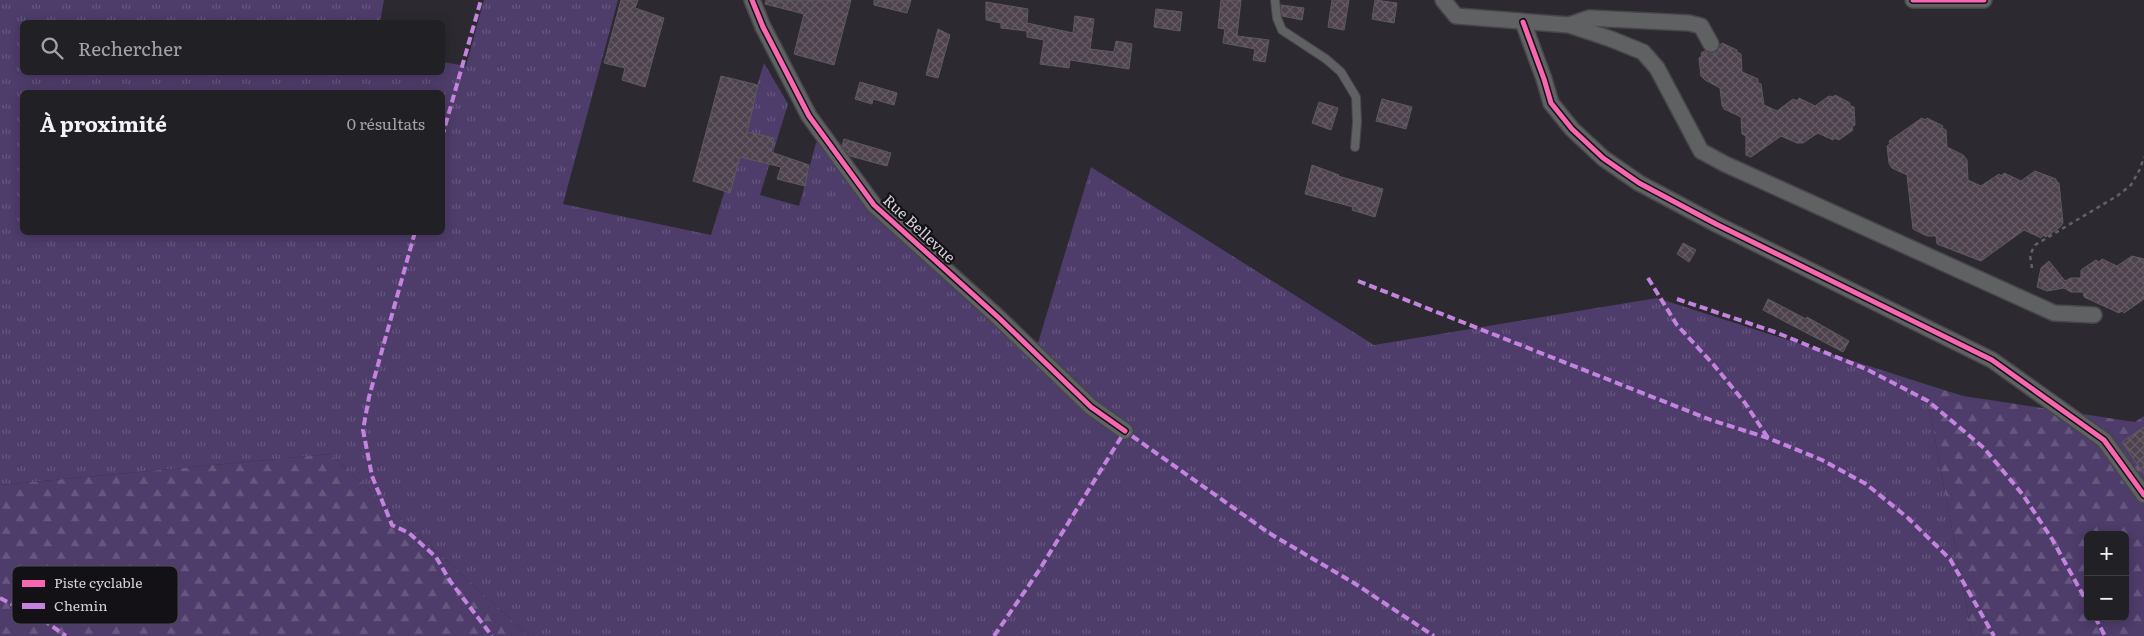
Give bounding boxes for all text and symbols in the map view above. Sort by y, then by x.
search box [20,20,445,75]
icon: search [38,34,66,62]
text: Rechercher [78,34,182,62]
text: À proximité [40,107,167,138]
text: 0 résultats [347,111,425,135]
street label: Rue Bellevue [879,188,962,268]
map controls [2084,531,2129,621]
button: + [2084,531,2129,576]
legend [12,566,178,624]
text: Piste cyclable [54,572,142,592]
button: − [2084,576,2129,621]
text: Chemin [54,595,107,615]

